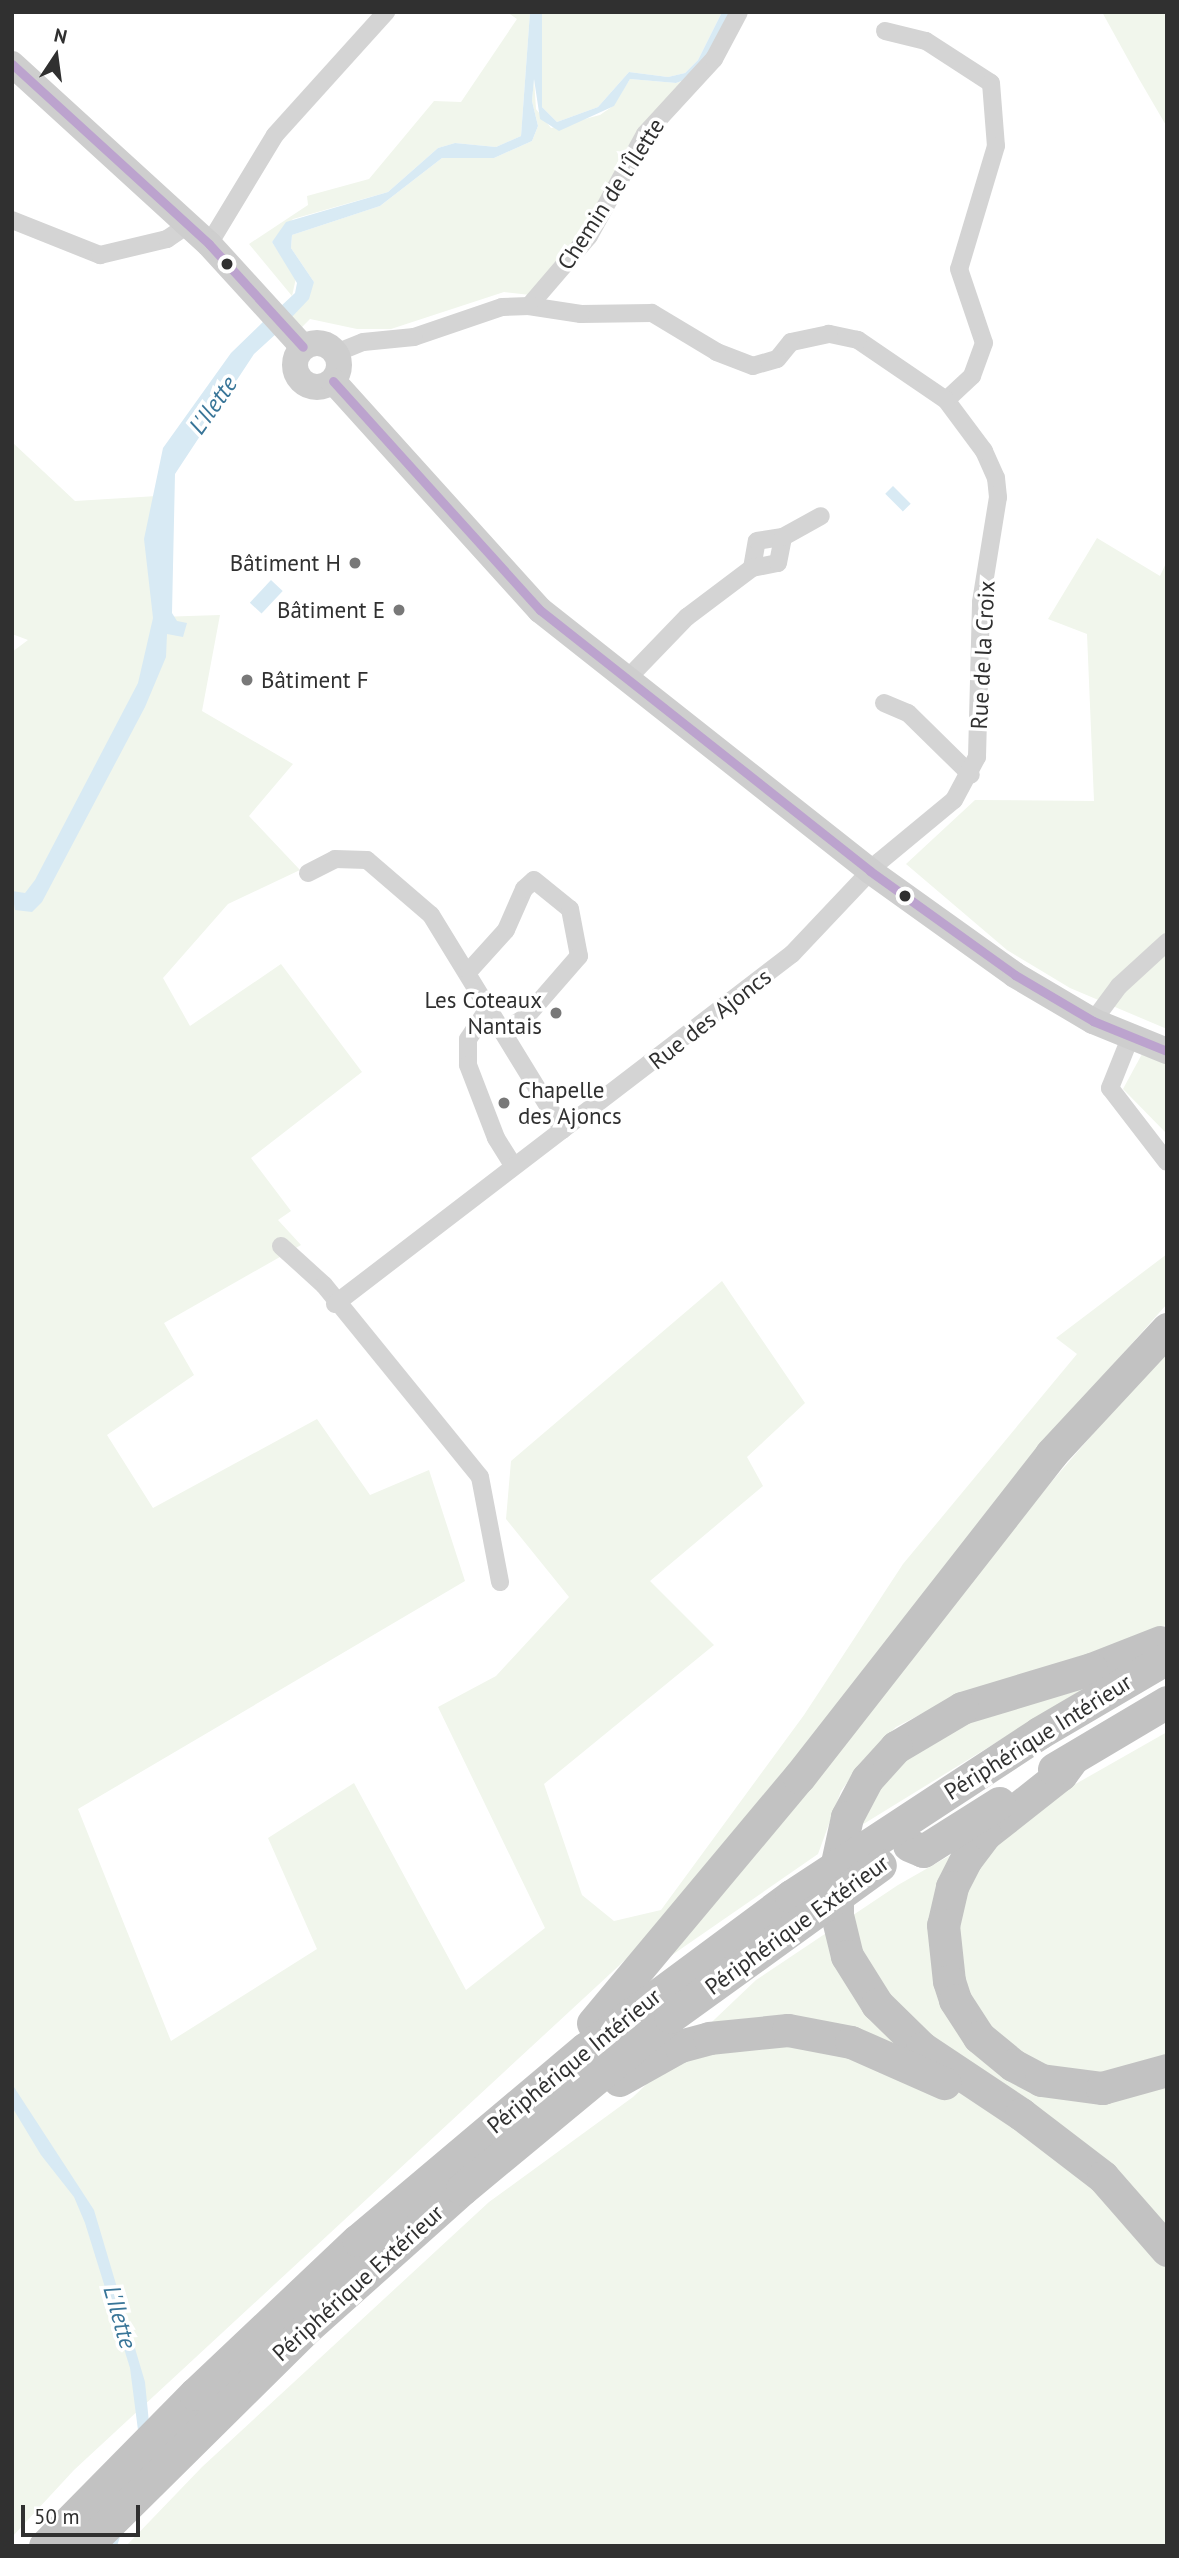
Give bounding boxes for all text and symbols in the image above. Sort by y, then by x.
north arrow [21,21,91,91]
text: N [52,22,69,49]
street label: Chemin de l'Îlette [552,113,670,275]
unlabelled marker [220,257,234,271]
water label: L'Ilette [183,370,243,440]
place label: Bâtiment H [230,549,341,577]
marker: Bâtiment H [347,555,363,571]
street label: Rue de la Croix [965,580,1001,730]
place label: Bâtiment E [277,596,385,624]
marker: Bâtiment E [391,602,407,618]
place label: Bâtiment F [261,666,369,694]
marker: Bâtiment F [239,672,255,688]
unlabelled marker [898,889,912,903]
street label: Rue des Ajoncs [643,963,777,1075]
place label: Les Coteaux Nantais [424,986,542,1040]
marker: Les Coteaux Nantais [548,1005,564,1021]
place label: Chapelle des Ajoncs [518,1076,622,1130]
marker: Chapelle des Ajoncs [496,1095,512,1111]
street label: Périphérique Intérieur [939,1668,1137,1806]
street label: Périphérique Extérieur [700,1849,894,2001]
street label: Périphérique Intérieur [482,1983,666,2139]
street label: Périphérique Extérieur [267,2199,449,2367]
water label: L'Ilette [97,2282,143,2352]
scale bar [24,2492,144,2536]
text: 50 m [34,2503,80,2530]

